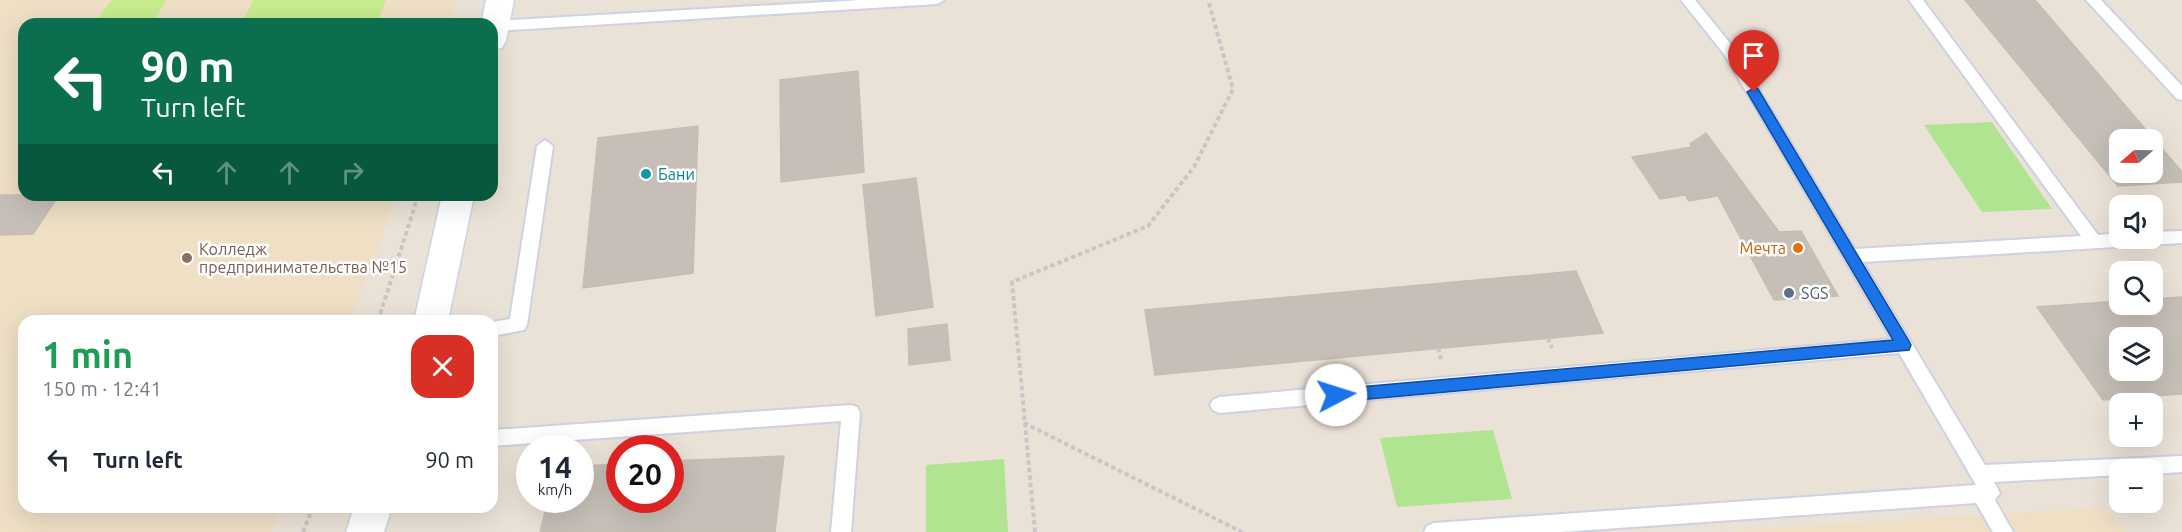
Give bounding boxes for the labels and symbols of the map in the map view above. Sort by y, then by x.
pin [1728,30,1779,92]
north arrow [2109,129,2163,183]
place label: Бани [658,165,695,183]
marker: Бани [639,167,653,181]
place label: Мечта [1740,239,1786,257]
place label: Колледж предпринимательства №15 [199,240,407,276]
marker: Мечта [1791,241,1805,255]
marker: Колледж предпринимательства №15 [180,251,194,265]
place label: SGS [1801,284,1828,302]
marker: SGS [1782,286,1796,300]
position arrow [1304,363,1368,427]
speed limit sign: 20 [606,435,684,513]

